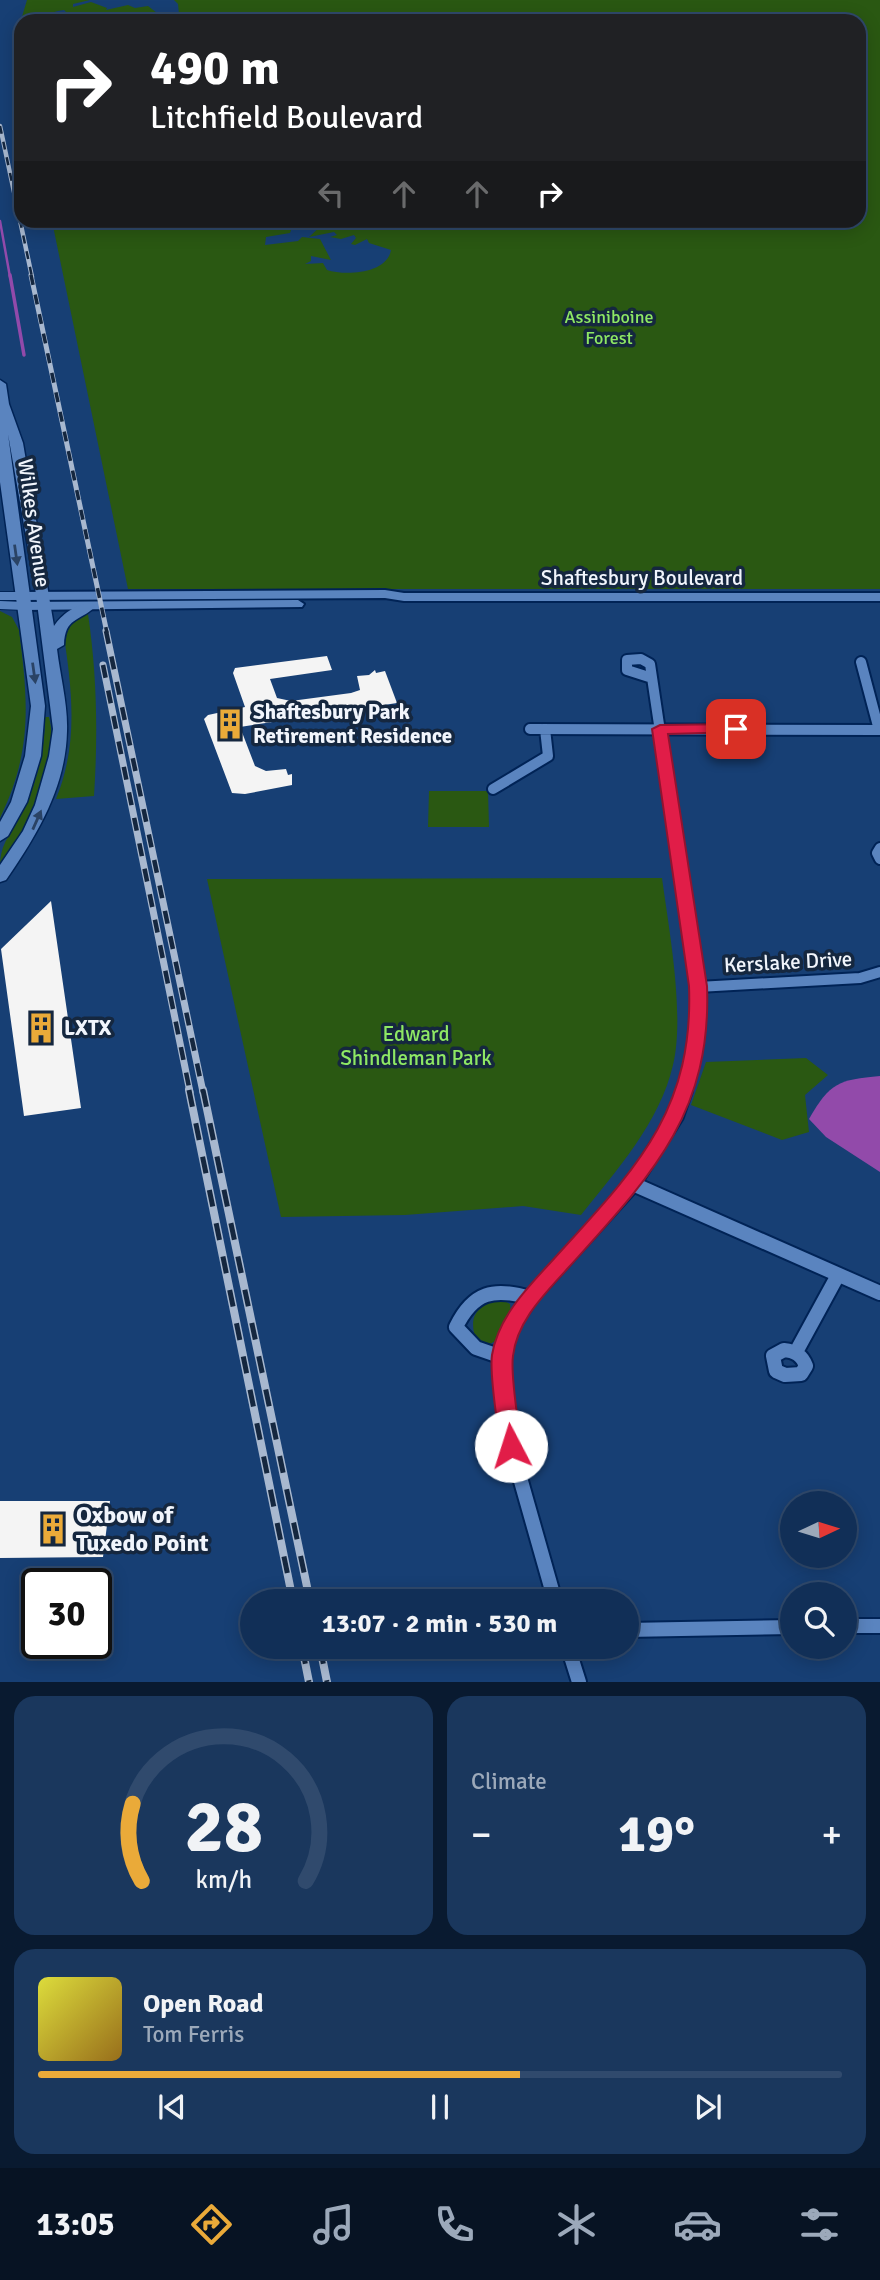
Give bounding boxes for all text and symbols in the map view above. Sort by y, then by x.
text: 490 m [150,38,280,98]
icon: right [35,42,126,133]
text: Litchfield Boulevard [150,98,423,137]
icon: left [312,175,350,213]
icon: ahead [385,175,423,213]
icon: ahead [458,175,496,213]
icon: right [531,175,569,213]
park label: Assiniboine Forest [565,306,653,349]
street label: Wilkes Avenue [12,457,56,589]
one-way arrow [11,545,22,567]
street label: Shaftesbury Boulevard [541,565,743,591]
one-way arrow [28,662,39,684]
place label: Shaftesbury Park Retirement Residence [253,699,452,749]
pin [706,699,766,759]
building icon: Shaftesbury Park Retirement Residence [213,707,247,741]
icon: arrive [717,710,755,748]
one-way arrow [32,809,43,830]
street label: Kerslake Drive [723,946,853,978]
building icon: LXTX [24,1011,58,1045]
place label: LXTX [64,1015,112,1041]
park label: Edward Shindleman Park [340,1021,492,1071]
position arrow [474,1409,548,1483]
north arrow [780,1491,858,1568]
map controls [780,1491,857,1659]
place label: Oxbow of Tuxedo Point [76,1500,209,1558]
building icon: Oxbow of Tuxedo Point [36,1512,70,1546]
speed limit sign: 30 [21,1568,112,1659]
button: search [780,1582,857,1659]
text: 13:07 · 2 min · 530 m [322,1608,557,1640]
text: Climate [471,1767,547,1796]
text: 28 [184,1784,263,1873]
text: 19° [618,1802,695,1866]
text: − [471,1811,492,1858]
text: + [821,1811,842,1858]
text: km/h [195,1864,252,1895]
text: Open Road [143,1988,264,2020]
text: Tom Ferris [143,2020,244,2049]
icon: previous [153,2088,191,2126]
icon: pause [421,2088,459,2126]
icon: next [689,2088,727,2126]
icon: directions [187,2200,236,2249]
icon: music [309,2200,358,2249]
icon: phone [430,2200,479,2249]
icon: climate [552,2200,601,2249]
icon: car [673,2200,722,2249]
icon: filters [795,2200,844,2249]
text: 13:05 [36,2205,115,2244]

